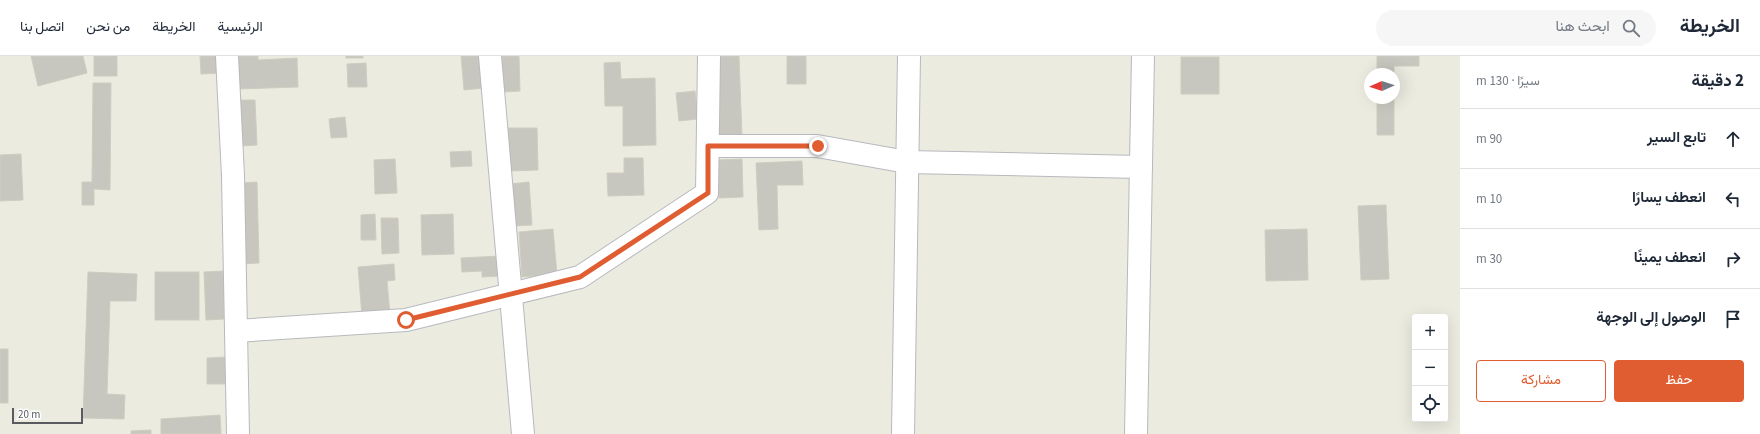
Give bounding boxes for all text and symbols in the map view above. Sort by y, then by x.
search box [1376,10,1656,46]
text: الخريطة [1680,13,1740,40]
text: ابحث هنا [1555,16,1610,37]
text: اتصل بنا [20,17,64,37]
text: من نحن [86,17,130,37]
text: الخريطة [152,17,196,37]
text: الرئيسية [218,17,263,37]
icon: search [1620,17,1642,39]
north arrow [1364,68,1400,104]
text: 2 دقيقة [1692,69,1744,93]
text: سيرًا · 130 m [1476,72,1540,90]
text: تابع السير [1647,127,1706,148]
icon: ahead [1722,128,1744,150]
text: 90 m [1476,130,1502,148]
route end [809,137,827,155]
text: انعطف يسارًا [1632,187,1706,208]
icon: left [1722,188,1744,210]
text: 10 m [1476,190,1502,208]
text: انعطف يمينًا [1634,247,1706,268]
icon: right [1722,248,1744,270]
text: 30 m [1476,250,1502,268]
text: الوصول إلى الوجهة [1596,307,1706,328]
icon: arrive [1722,308,1744,330]
route start [397,311,415,329]
map controls [1412,314,1448,422]
button: + [1412,314,1448,350]
button: − [1412,350,1448,386]
button: مشاركة [1476,360,1606,402]
button: حفظ [1614,360,1744,402]
button: locate [1412,386,1448,422]
scale bar [12,406,83,425]
text: 20 m [18,407,40,422]

